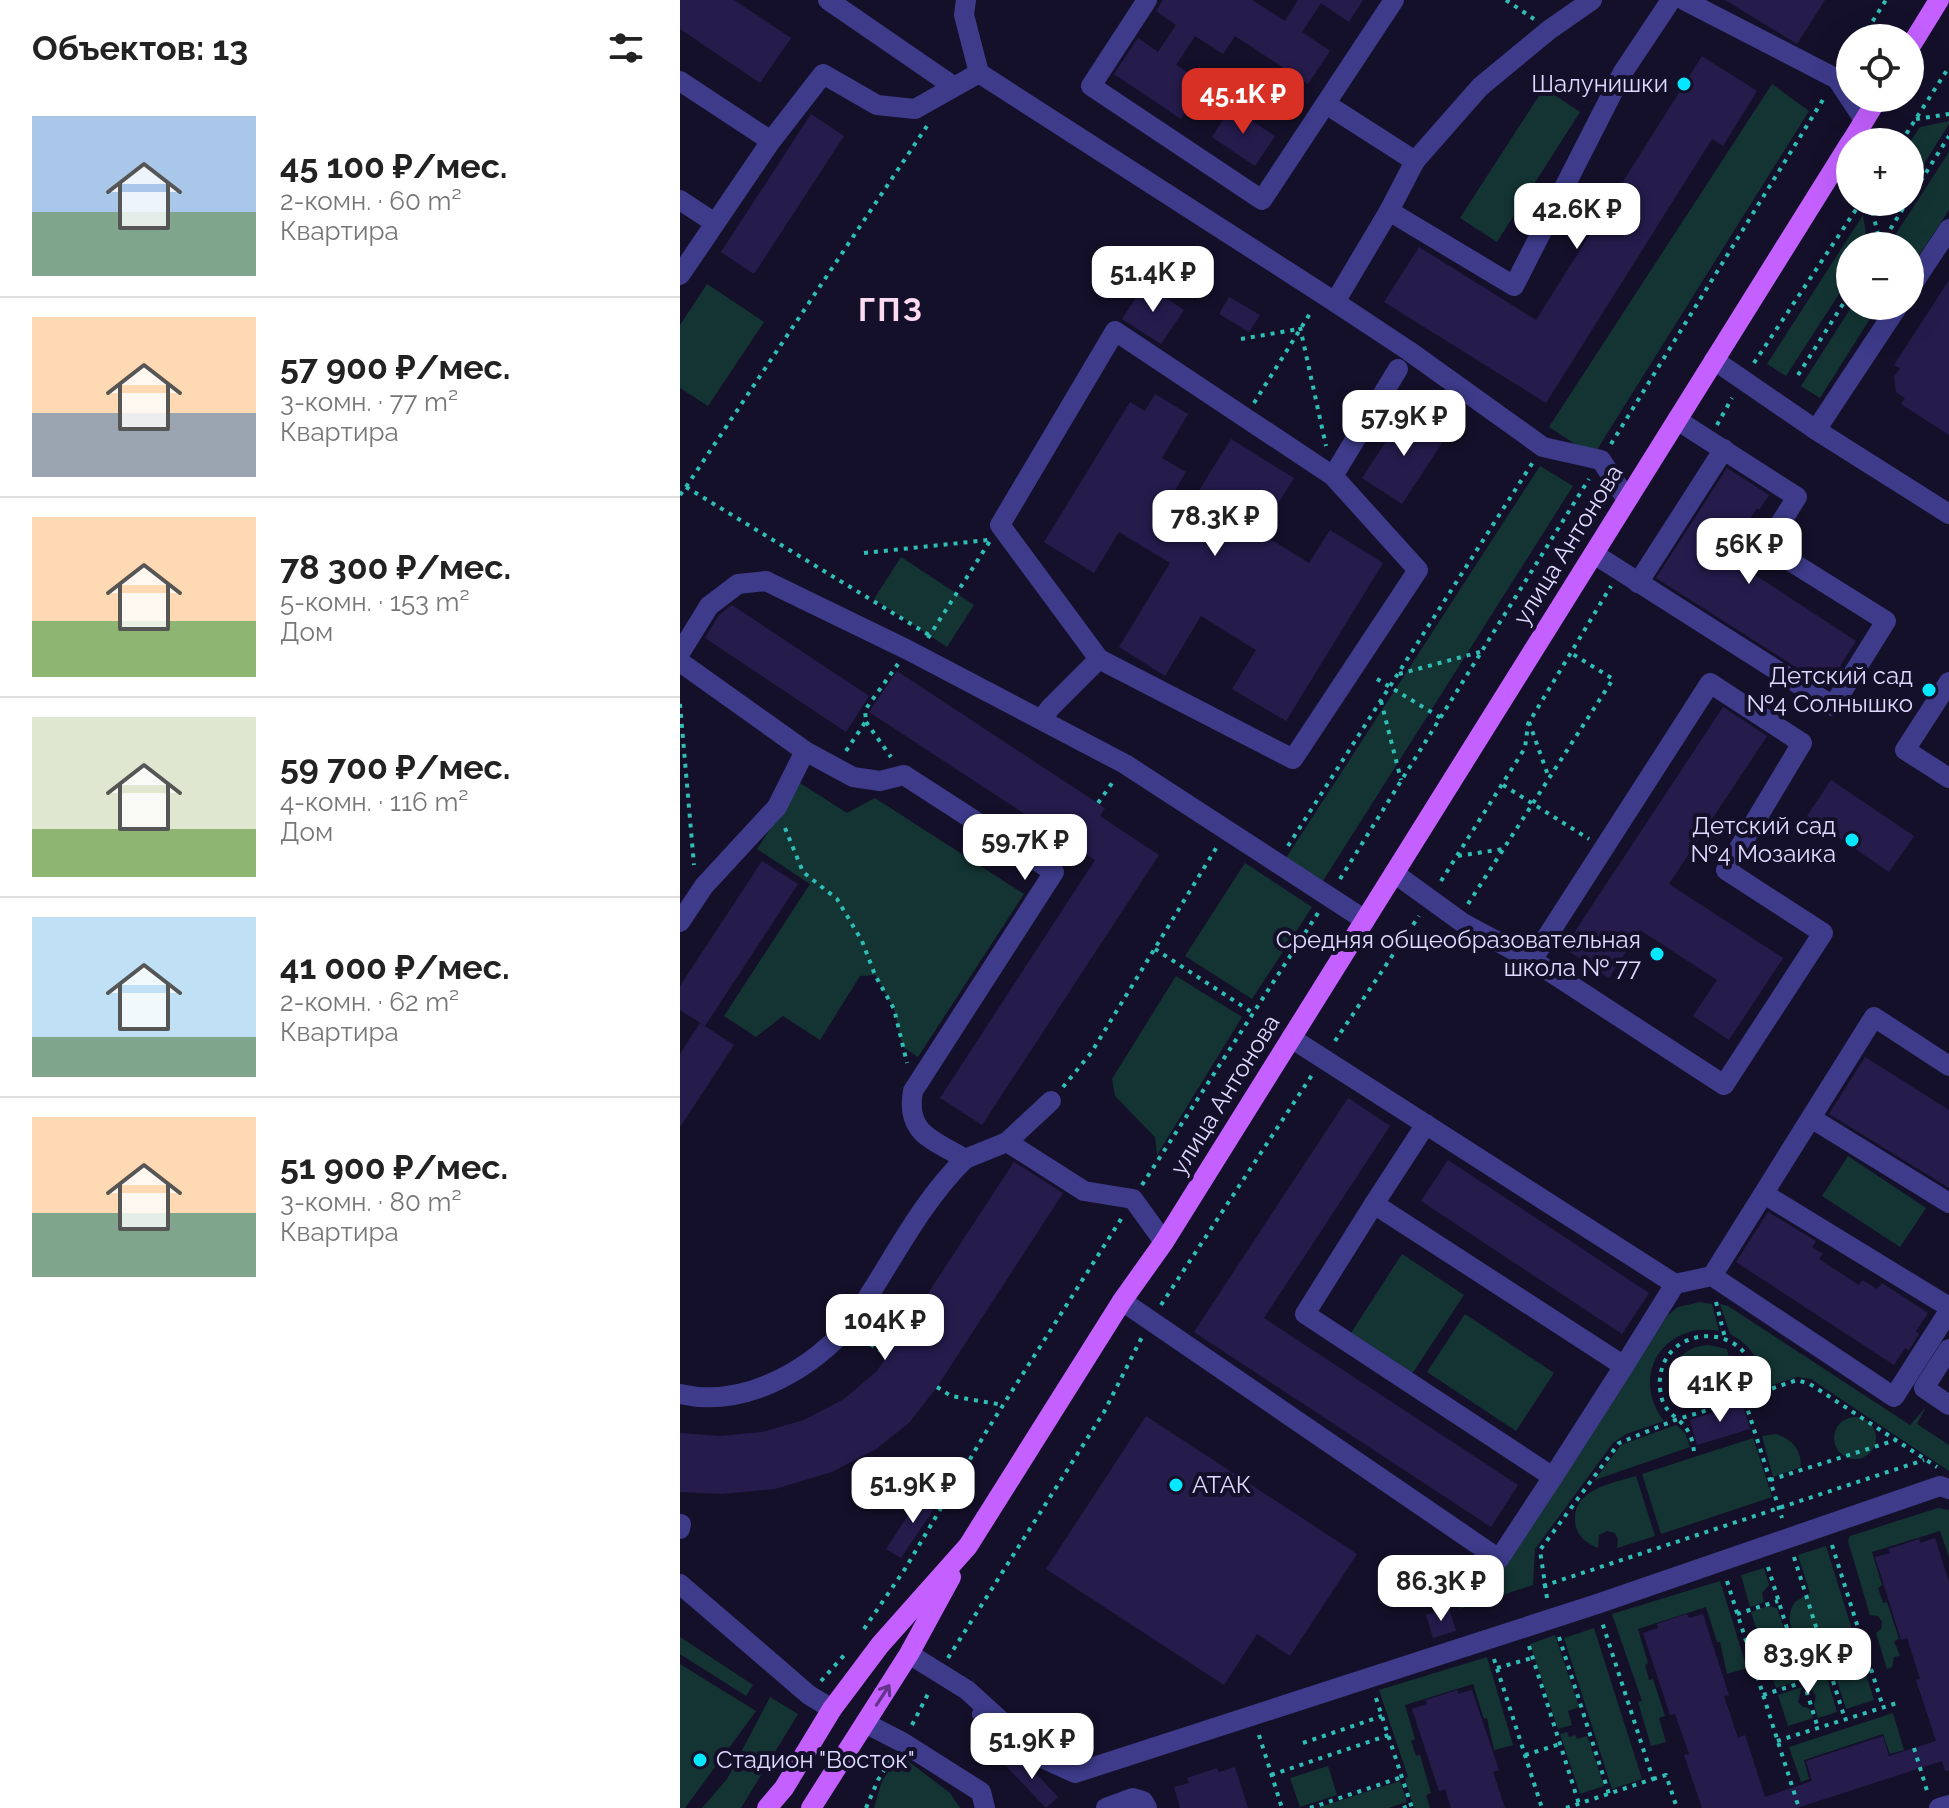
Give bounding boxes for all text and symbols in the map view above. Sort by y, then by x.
map controls [1836,24,1924,320]
button: locate [1836,24,1924,112]
icon: filters [604,26,648,70]
text: Объектов: 13 [32,28,248,68]
pin: 45.1K ₽ [1169,68,1317,136]
place label: Шалунишки [1531,69,1668,98]
marker: Шалунишки [1675,75,1693,93]
text: 45.1K ₽ [1200,79,1286,109]
button: + [1836,128,1924,216]
text: 45 100 ₽/мес. [280,146,508,186]
icon: home [96,148,192,244]
pin: 42.6K ₽ [1503,183,1651,251]
text: 2-комн. · 60 m² [280,186,461,216]
text: 42.6K ₽ [1532,194,1622,224]
text: Квартира [280,216,399,246]
button: − [1836,232,1924,320]
pin: 51.4K ₽ [1079,246,1227,314]
text: 51.4K ₽ [1110,257,1196,287]
district label: ГПЗ [858,291,924,328]
text: 57 900 ₽/мес. [280,347,510,387]
icon: home [96,349,192,445]
text: 3-комн. · 77 m² [280,387,458,417]
pin: 57.9K ₽ [1330,390,1478,458]
text: 57.9K ₽ [1360,401,1448,431]
text: Квартира [280,417,399,447]
street label: улица Антонова [1507,459,1628,630]
pin: 78.3K ₽ [1141,490,1289,558]
text: 78.3K ₽ [1170,501,1260,531]
pin: 56K ₽ [1693,518,1805,586]
text: 56K ₽ [1715,529,1783,559]
text: 78 300 ₽/мес. [280,547,511,587]
icon: home [96,549,192,645]
text: 5-комн. · 153 m² [280,587,470,617]
text: Дом [280,617,333,647]
place label: Детский сад №4 Солнышко [1746,661,1913,718]
marker: Детский сад №4 Солнышко [1920,681,1938,699]
text: 59 700 ₽/мес. [280,747,510,787]
icon: home [96,749,192,845]
text: 4-комн. · 116 m² [280,787,468,817]
place label: Детский сад №4 Мозаика [1690,811,1836,868]
pin: 59.7K ₽ [951,814,1099,882]
text: Дом [280,817,333,847]
text: 59.7K ₽ [981,825,1069,855]
marker: Детский сад №4 Мозаика [1843,831,1861,849]
place label: Средняя общеобразовательная школа № 77 [1276,925,1641,982]
marker: Средняя общеобразовательная школа № 77 [1648,945,1666,963]
text: 41 000 ₽/мес. [280,947,510,987]
icon: home [96,949,192,1045]
text: 2-комн. · 62 m² [280,987,459,1017]
street label: улица Антонова [1164,1009,1285,1180]
text: Квартира [280,1017,399,1047]
text: 51 900 ₽/мес. [280,1147,508,1187]
icon: home [96,1149,192,1245]
text: 3-комн. · 80 m² [280,1187,462,1217]
text: Квартира [280,1217,399,1247]
pin: 104K ₽ [820,1294,950,1362]
text: 104K ₽ [844,1305,926,1335]
pin: 41K ₽ [1664,1356,1776,1424]
text: 41K ₽ [1687,1367,1753,1397]
pin: 51.9K ₽ [839,1457,987,1525]
text: 51.9K ₽ [870,1468,956,1498]
place label: АТАК [1192,1470,1251,1499]
marker: АТАК [1167,1476,1185,1494]
pin: 86.3K ₽ [1367,1555,1515,1623]
text: 86.3K ₽ [1396,1566,1486,1596]
pin: 83.9K ₽ [1734,1628,1882,1696]
text: 83.9K ₽ [1763,1639,1853,1669]
one-way arrow [875,1684,891,1707]
pin: 51.9K ₽ [958,1713,1106,1781]
text: 51.9K ₽ [989,1724,1075,1754]
place label: Стадион "Восток" [716,1745,915,1774]
marker: Стадион "Восток" [691,1751,709,1769]

